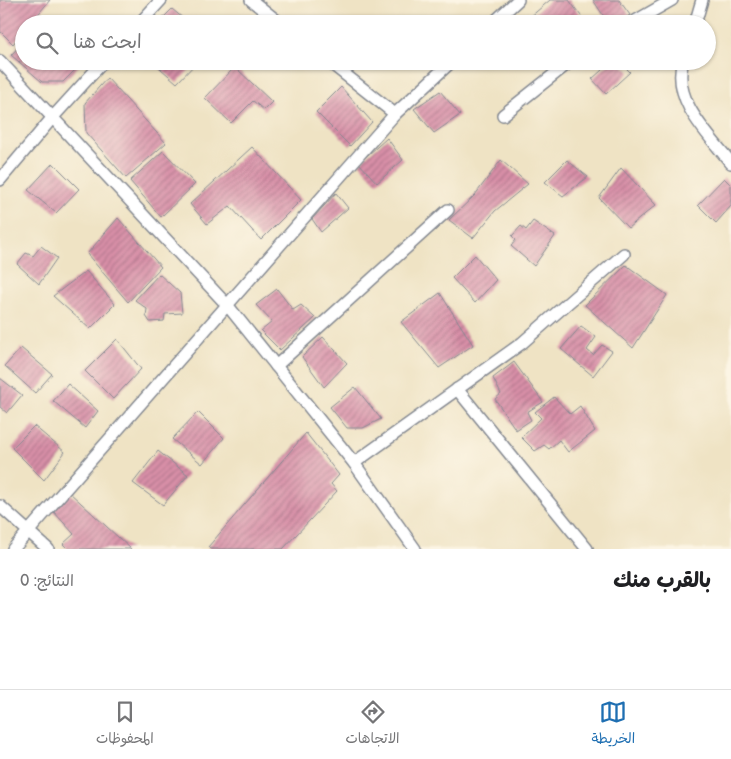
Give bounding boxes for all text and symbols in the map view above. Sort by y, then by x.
search box [15,15,716,70]
icon: search [33,29,61,57]
text: ابحث هنا [73,31,142,54]
text: بالقرب منك [613,568,711,593]
text: النتائج: 0 [20,572,74,591]
tab: المحفوظات [96,698,154,751]
tab: الاتجاهات [345,698,400,751]
tab: الخريطة [591,698,635,751]

